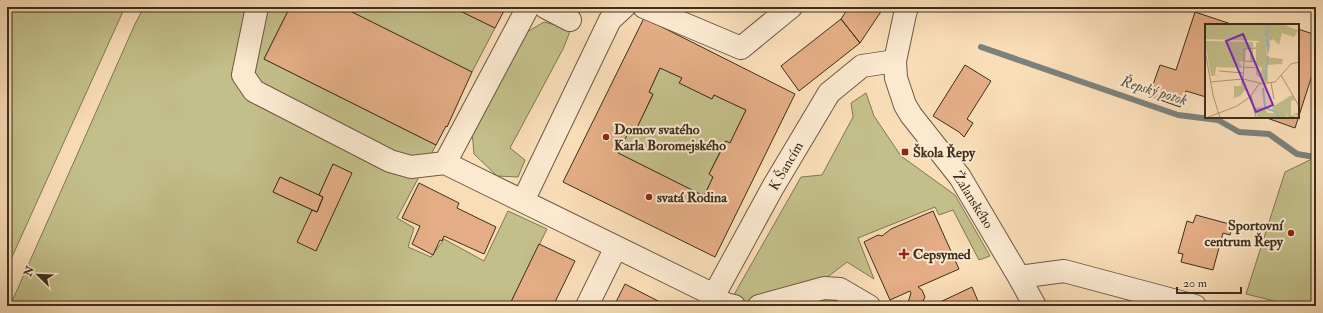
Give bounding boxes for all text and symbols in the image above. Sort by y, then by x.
inset map [1205,24,1299,118]
water label: Řepský potok [1118,71,1190,110]
place label: Domov svatého Karla Boromejského [614,121,726,154]
marker: Domov svatého Karla Boromejského [601,132,611,142]
street label: K Šancím [764,138,807,193]
place label: Škola Řepy [913,143,976,162]
marker: Škola Řepy [900,147,910,157]
street label: Žalanského [949,168,998,232]
place label: svatá Rodina [657,189,728,206]
marker: svatá Rodina [644,192,654,202]
place label: Sportovní centrum Řepy [1205,217,1284,251]
marker: Sportovní centrum Řepy [1286,228,1296,238]
place label: Cepsymed [913,246,971,264]
marker: Cepsymed [898,248,910,260]
north arrow [18,255,58,295]
text: N [21,263,38,279]
scale bar [1177,269,1241,295]
text: 20 m [1183,276,1208,291]

